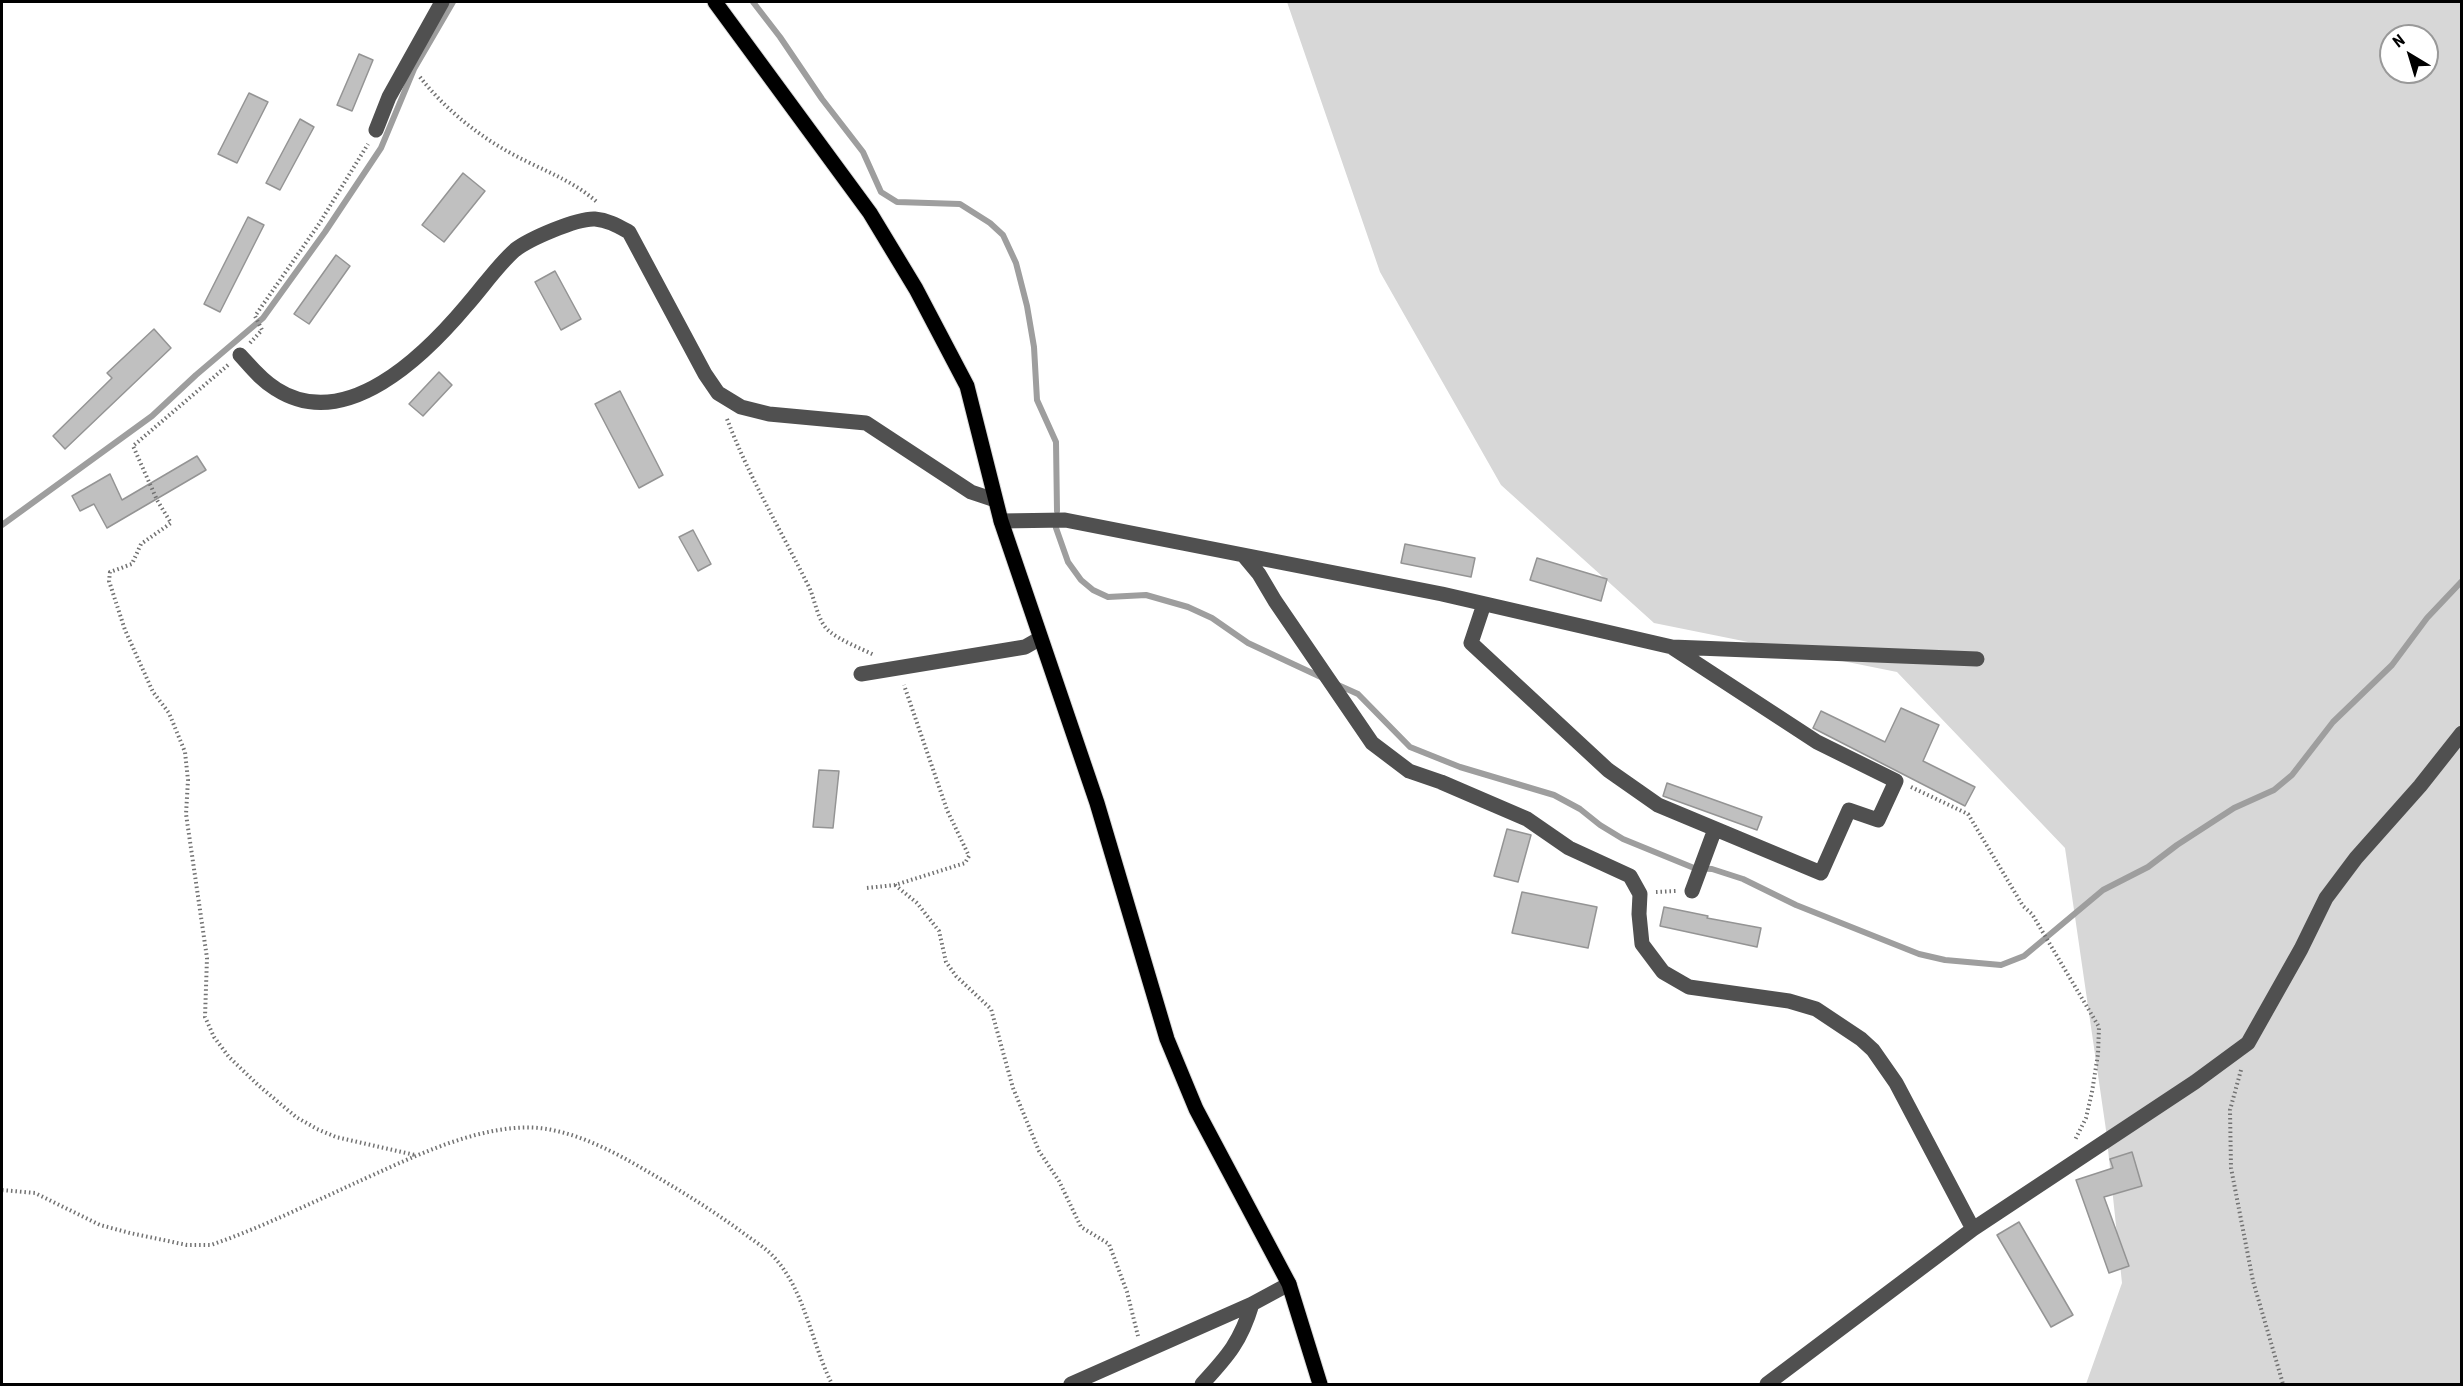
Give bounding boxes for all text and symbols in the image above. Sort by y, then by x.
north arrow [2379,24,2439,84]
text: N [2389,31,2409,52]

